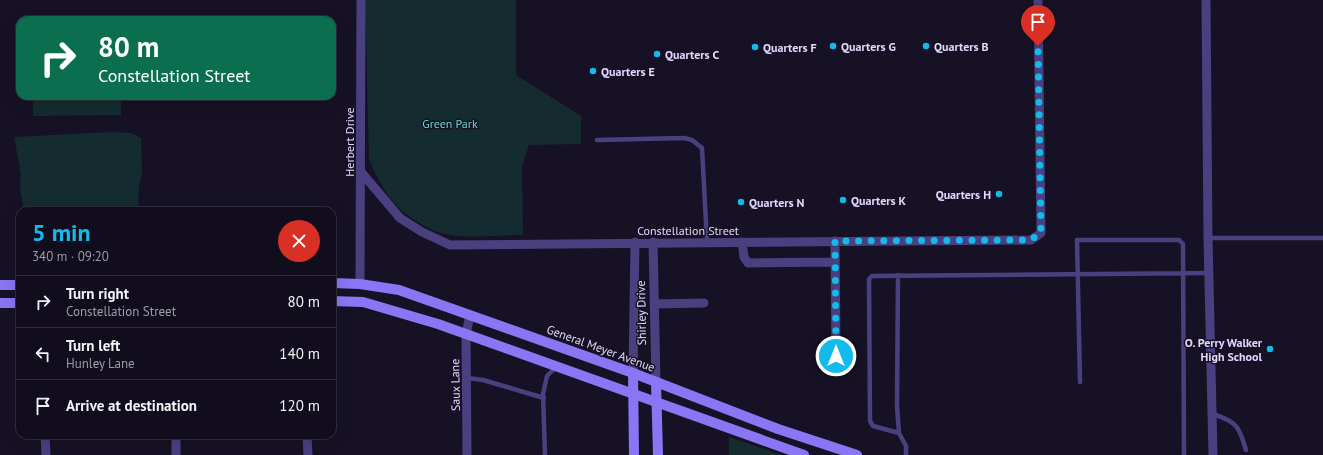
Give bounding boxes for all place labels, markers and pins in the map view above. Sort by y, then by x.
pin [1021,5,1055,46]
place label: Quarters G [841,39,896,54]
place label: Quarters B [934,39,989,54]
place label: Quarters F [763,40,817,55]
marker: Quarters G [828,41,838,51]
marker: Quarters B [921,41,931,51]
marker: Quarters F [750,42,760,52]
place label: Quarters C [665,47,719,62]
marker: Quarters C [652,49,662,59]
place label: Quarters E [601,64,655,79]
marker: Quarters E [588,66,598,76]
place label: Quarters H [936,187,991,202]
marker: Quarters H [994,189,1004,199]
place label: Quarters K [851,193,907,208]
place label: Quarters N [749,195,805,210]
marker: Quarters K [838,195,848,205]
marker: Quarters N [736,197,746,207]
place label: O. Perry Walker High School [1185,335,1263,364]
marker: O. Perry Walker High School [1265,344,1275,354]

